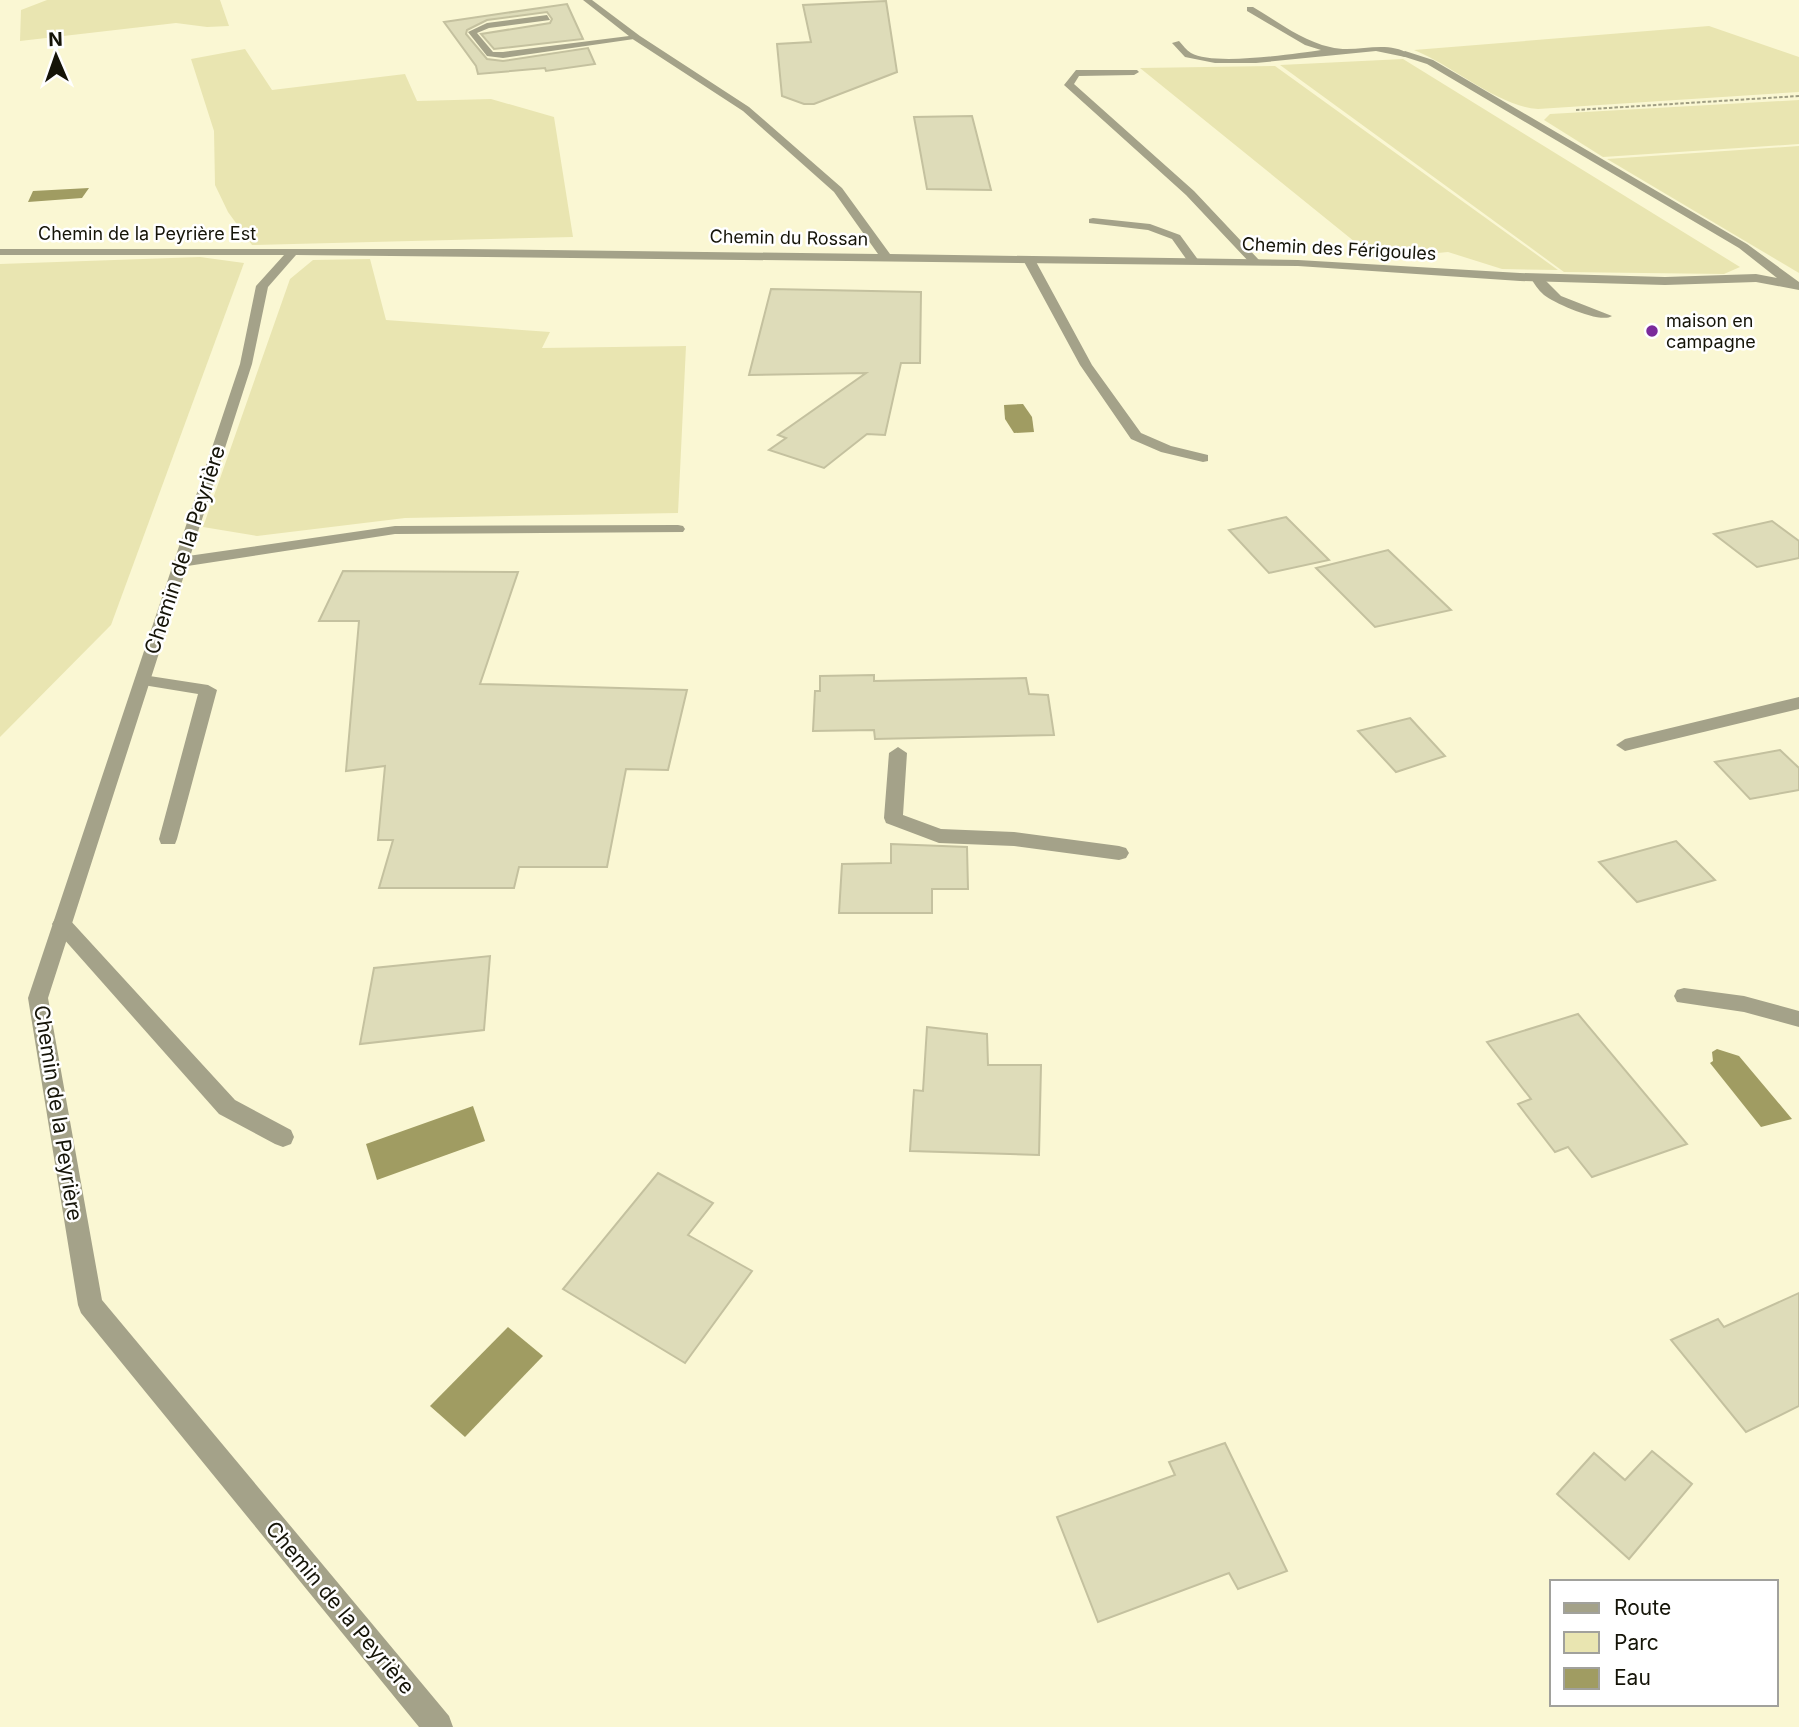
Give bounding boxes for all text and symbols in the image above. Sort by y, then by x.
north arrow [21,21,91,91]
text: N [48,28,63,51]
street label: Chemin de la Peyrière Est [38,223,256,244]
street label: Chemin du Rossan [709,226,869,249]
street label: Chemin des Férigoules [1241,233,1437,264]
place label: maison en campagne [1666,310,1756,352]
marker: maison en campagne [1644,323,1660,339]
street label: Chemin de la Peyrière [139,442,230,657]
street label: Chemin de la Peyrière [29,1003,88,1222]
street label: Chemin de la Peyrière [261,1516,420,1699]
legend [1550,1580,1778,1706]
text: Route [1614,1595,1671,1620]
text: Parc [1614,1630,1659,1655]
text: Eau [1614,1665,1651,1690]

